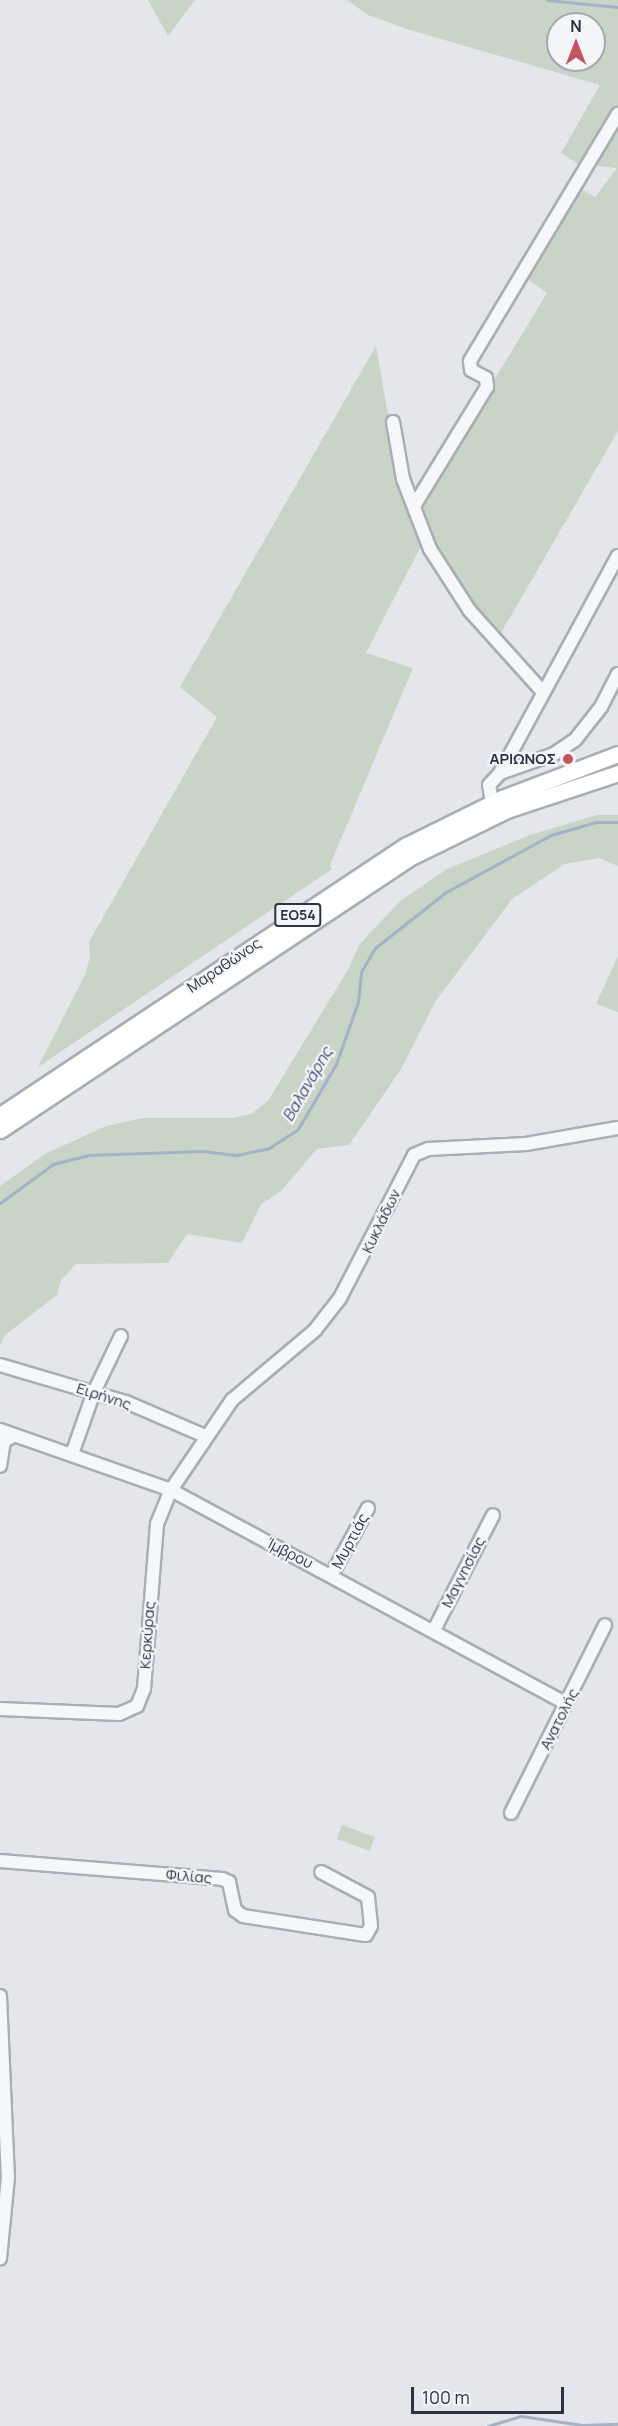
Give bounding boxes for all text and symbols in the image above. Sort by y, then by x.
north arrow [546,12,606,72]
text: N [570,15,582,37]
place label: ΑΡΙΩΝΟΣ [489,750,556,768]
marker: ΑΡΙΩΝΟΣ [561,752,575,766]
road number: ΕΟ54 [274,904,322,926]
street label: Μαραθώνος [184,934,264,996]
water label: Βαλανάρης [278,1043,336,1125]
street label: Κυκλάδων [358,1186,404,1256]
street label: Ειρήνης [74,1379,134,1413]
street label: Μυρτιάς [328,1510,372,1572]
street label: Ίμβρου [264,1534,316,1572]
street label: Μαγνησίας [437,1534,489,1610]
street label: Κερκύρας [136,1600,158,1670]
street label: Ανατολής [536,1685,582,1753]
street label: Φιλίας [165,1865,213,1887]
scale bar [414,2375,567,2413]
text: 100 m [422,2385,470,2409]

